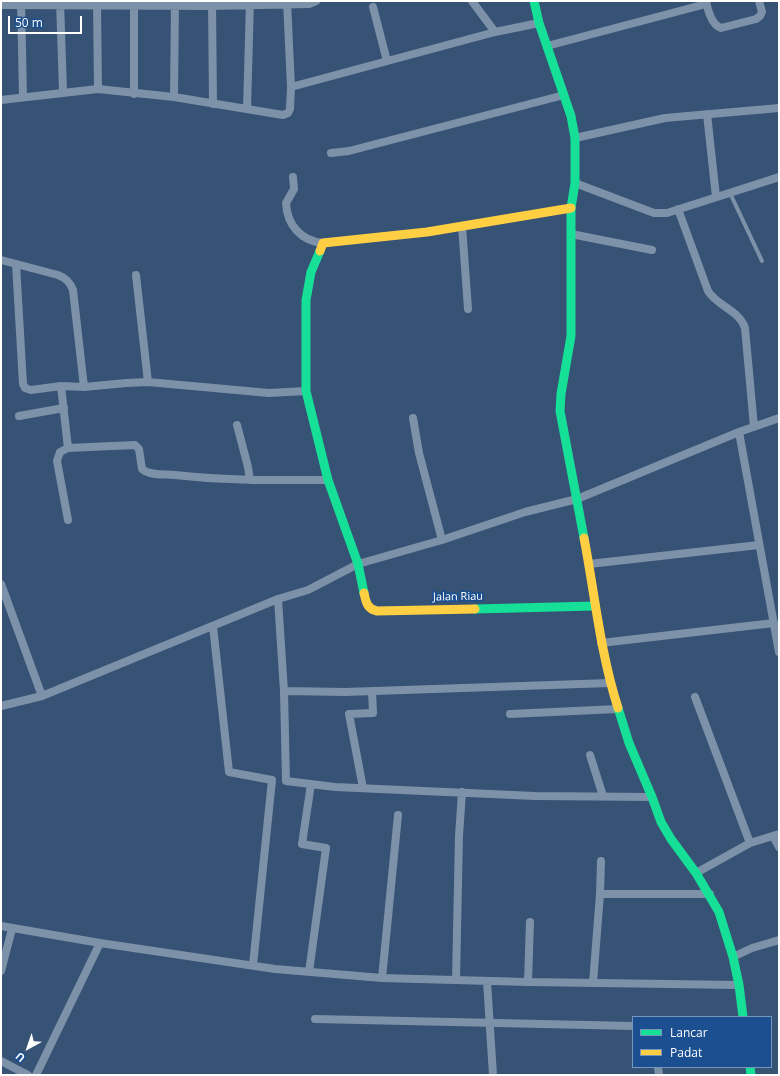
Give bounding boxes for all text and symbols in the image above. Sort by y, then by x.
scale bar [10,8,84,34]
text: 50 m [15,14,43,31]
street label: Jalan Riau [433,590,483,604]
legend [632,1016,772,1068]
text: Lancar [670,1024,708,1041]
north arrow [8,1028,48,1068]
text: Padat [670,1044,702,1061]
text: U [12,1049,28,1066]

